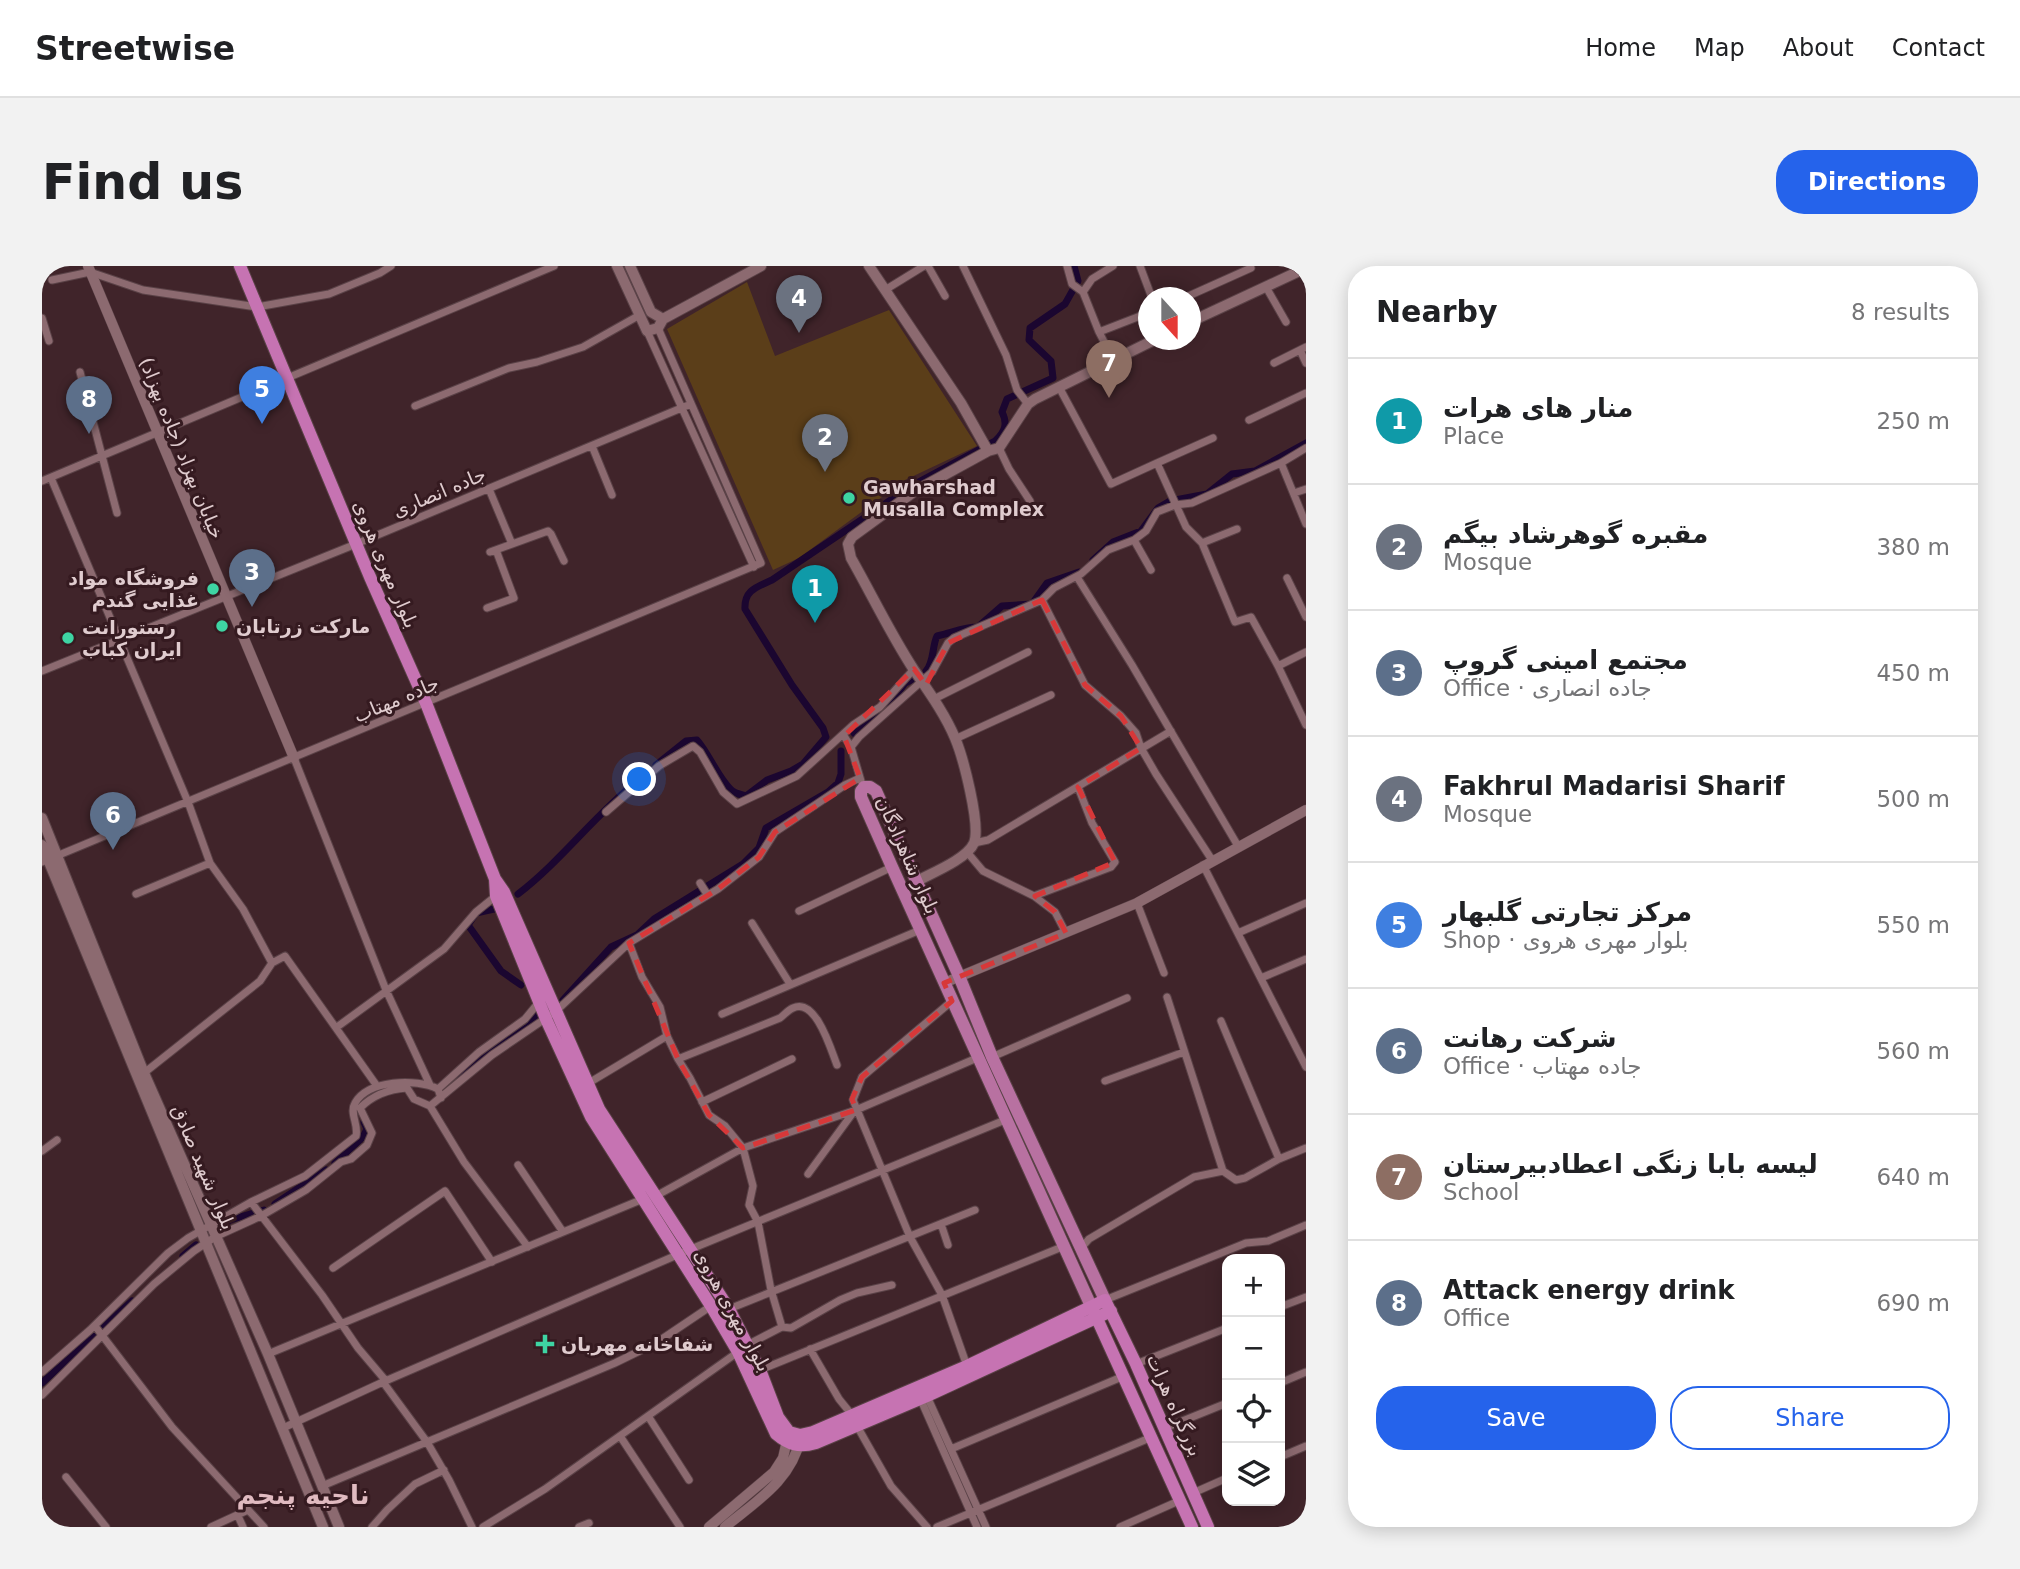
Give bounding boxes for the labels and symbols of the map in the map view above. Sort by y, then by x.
pin: 4 [776,275,822,333]
north arrow [1138,287,1201,350]
pin: 7 [1086,340,1132,398]
street label: خیابان بهزاد (جاده بهزاد) [135,354,228,542]
pin: 5 [239,366,285,424]
pin: 8 [66,376,112,434]
pin: 2 [802,414,848,472]
street label: جاده انصاری [389,463,489,522]
place label: Gawharshad Musalla Complex [863,476,1044,520]
marker: Gawharshad Musalla Complex [841,490,857,506]
street label: بلوار مهری هروی [348,497,423,632]
pin: 3 [229,549,275,607]
pin: 1 [792,565,838,623]
place label: فروشگاه مواد غذایی گندم [68,567,199,612]
marker: فروشگاه مواد غذایی گندم [205,581,221,597]
place label: مارکت زرتابان [236,615,370,638]
place label: رستورانت ایران کباب [82,616,182,661]
marker: مارکت زرتابان [214,618,230,634]
marker: رستورانت ایران کباب [60,630,76,646]
street label: جاده مهتاب [350,671,442,728]
your location [622,762,656,796]
pin: 6 [90,792,136,850]
street label: بلوار شاهزادگان [871,793,944,918]
street label: بلوار شهید صادق [167,1101,240,1233]
street label: بلوار مهری هروی [689,1245,776,1376]
place label: شفاخانه مهربان [561,1333,713,1356]
marker: شفاخانه مهربان [535,1334,555,1354]
street label: بزرگراه هرات [1142,1351,1207,1460]
district label: ناحیه پنجم [236,1480,370,1510]

